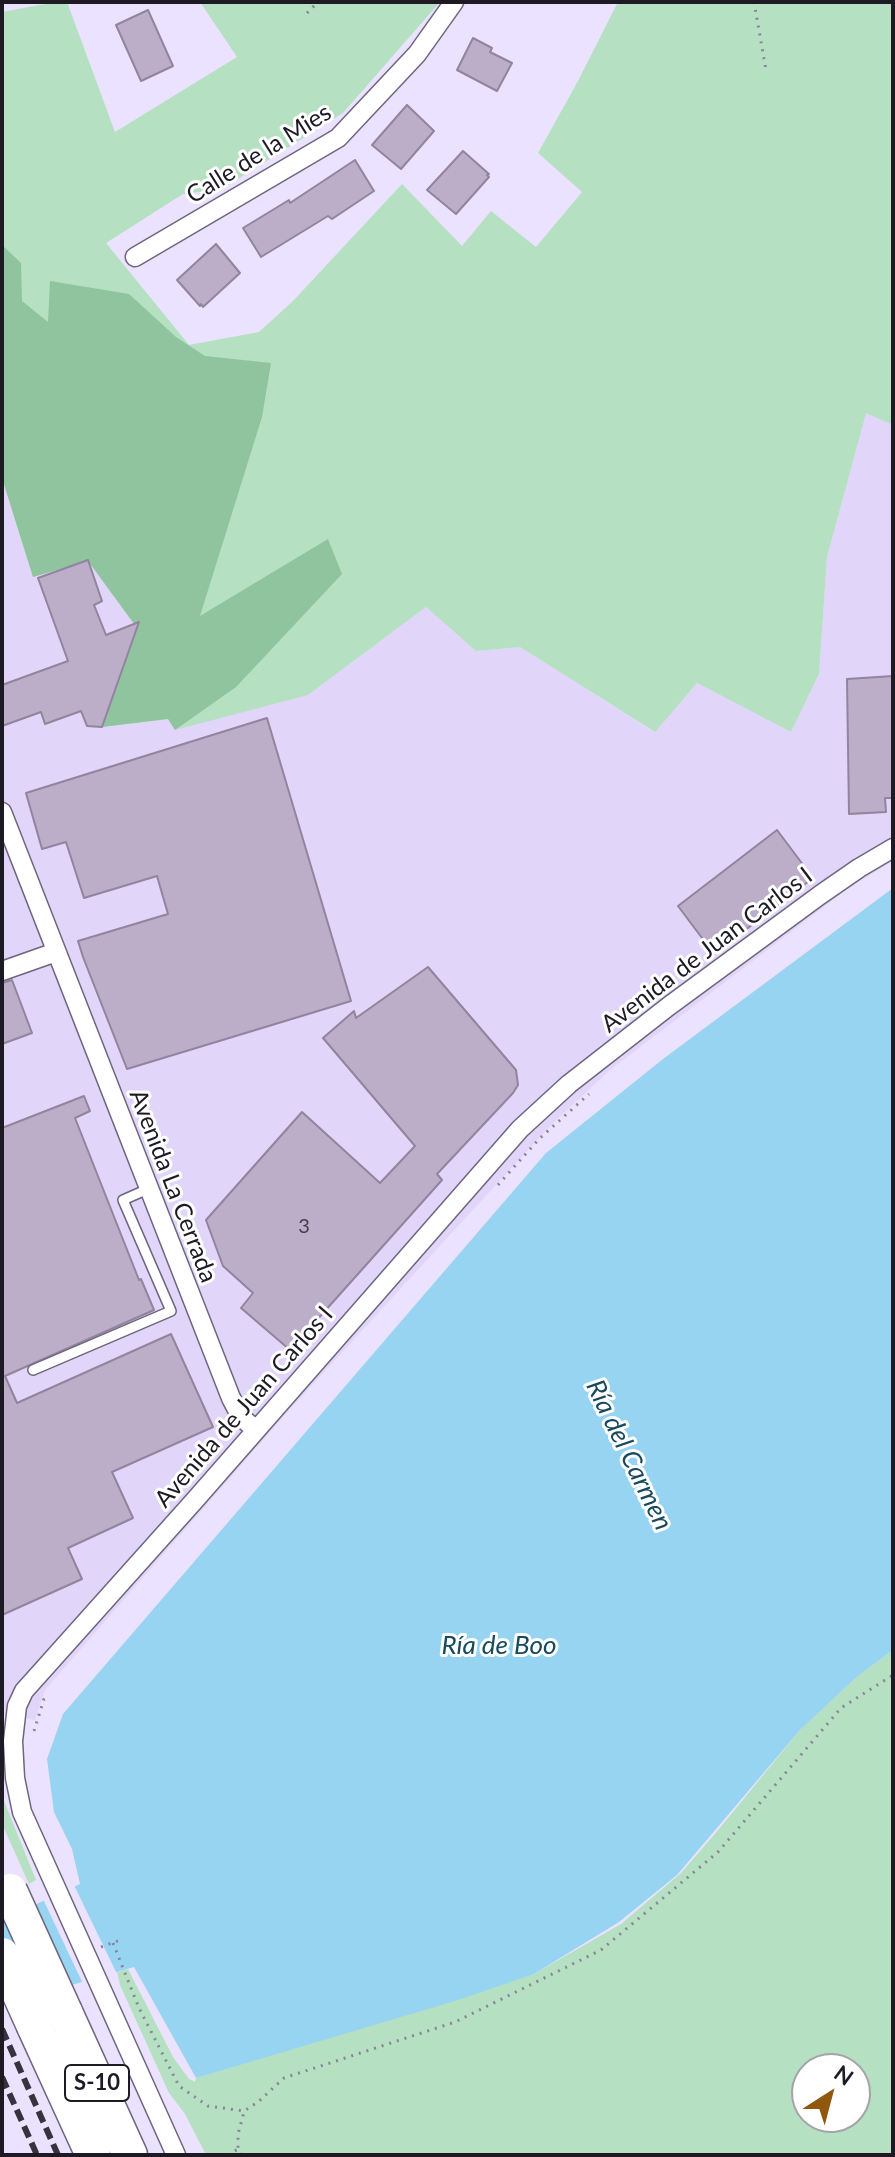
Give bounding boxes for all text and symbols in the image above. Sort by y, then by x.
street label: Calle de la Mies [181,98,337,210]
street label: Avenida de Juan Carlos I [596,861,818,1039]
street label: Avenida La Cerrada [123,1086,223,1286]
house number: 3 [298,1215,310,1239]
street label: Avenida de Juan Carlos I [149,1301,339,1513]
water label: Ría del Carmen [579,1375,679,1535]
water label: Ría de Boo [441,1630,557,1662]
north arrow [791,2053,871,2133]
text: N [829,2059,859,2091]
road number: S-10 [65,2065,129,2101]

